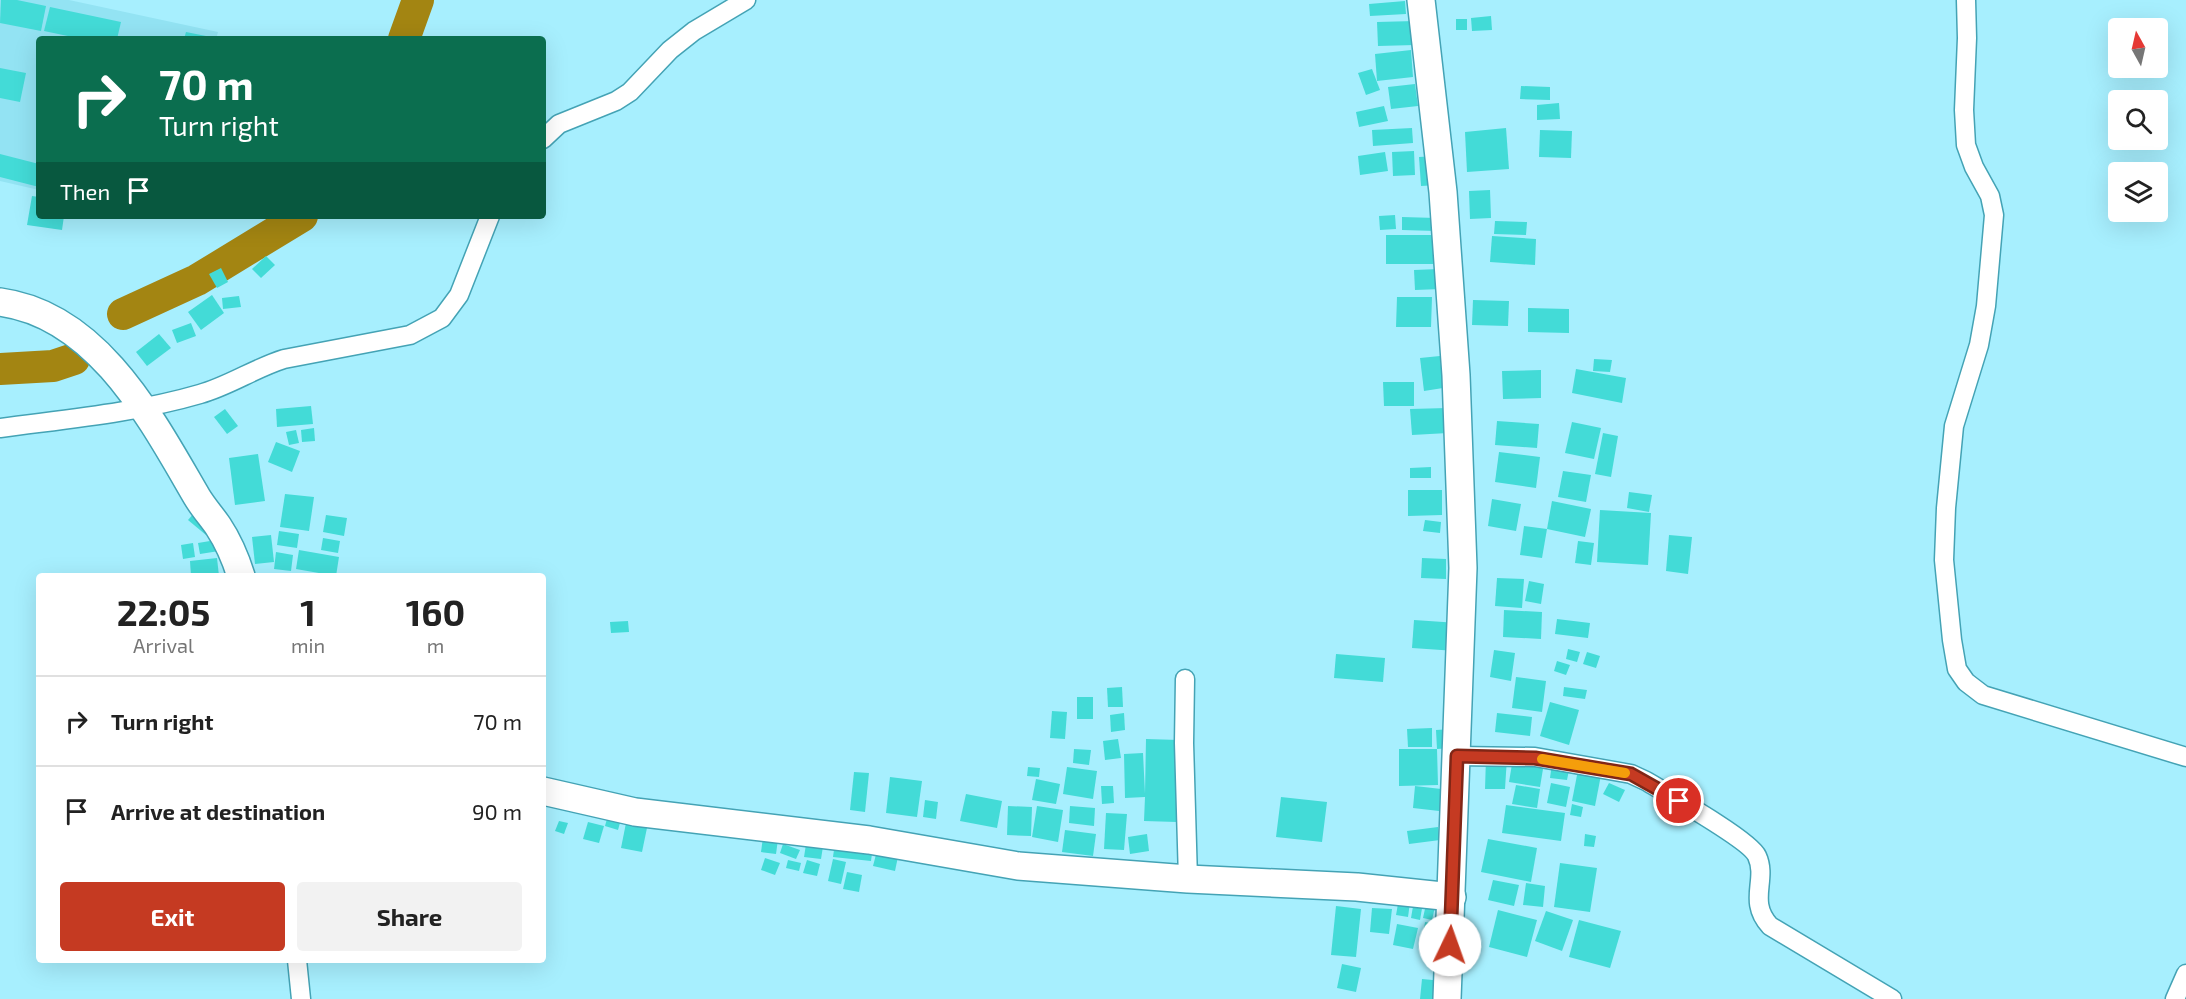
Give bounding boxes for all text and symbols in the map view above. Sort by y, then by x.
north arrow [2108,18,2168,78]
map controls [2108,18,2168,222]
text: 70 m [159,58,254,108]
icon: right [60,60,138,138]
button: search [2108,90,2168,150]
text: Turn right [159,109,279,141]
button: layers [2108,162,2168,222]
icon: arrive [122,174,155,207]
text: Then [60,178,110,204]
text: 22:05 [117,590,210,633]
text: 1 [300,590,316,633]
text: 160 [406,590,465,633]
text: Arrival [133,633,194,657]
text: min [291,633,325,657]
text: m [427,633,444,657]
icon: right [60,705,93,738]
text: Turn right [111,708,213,734]
text: 70 m [473,708,522,734]
pin [1653,775,1704,826]
icon: arrive [1662,784,1695,817]
icon: arrive [60,795,93,828]
text: Arrive at destination [111,798,325,824]
text: 90 m [472,798,522,824]
button: Exit [60,882,285,951]
button: Share [297,882,522,951]
position arrow [1418,913,1482,977]

